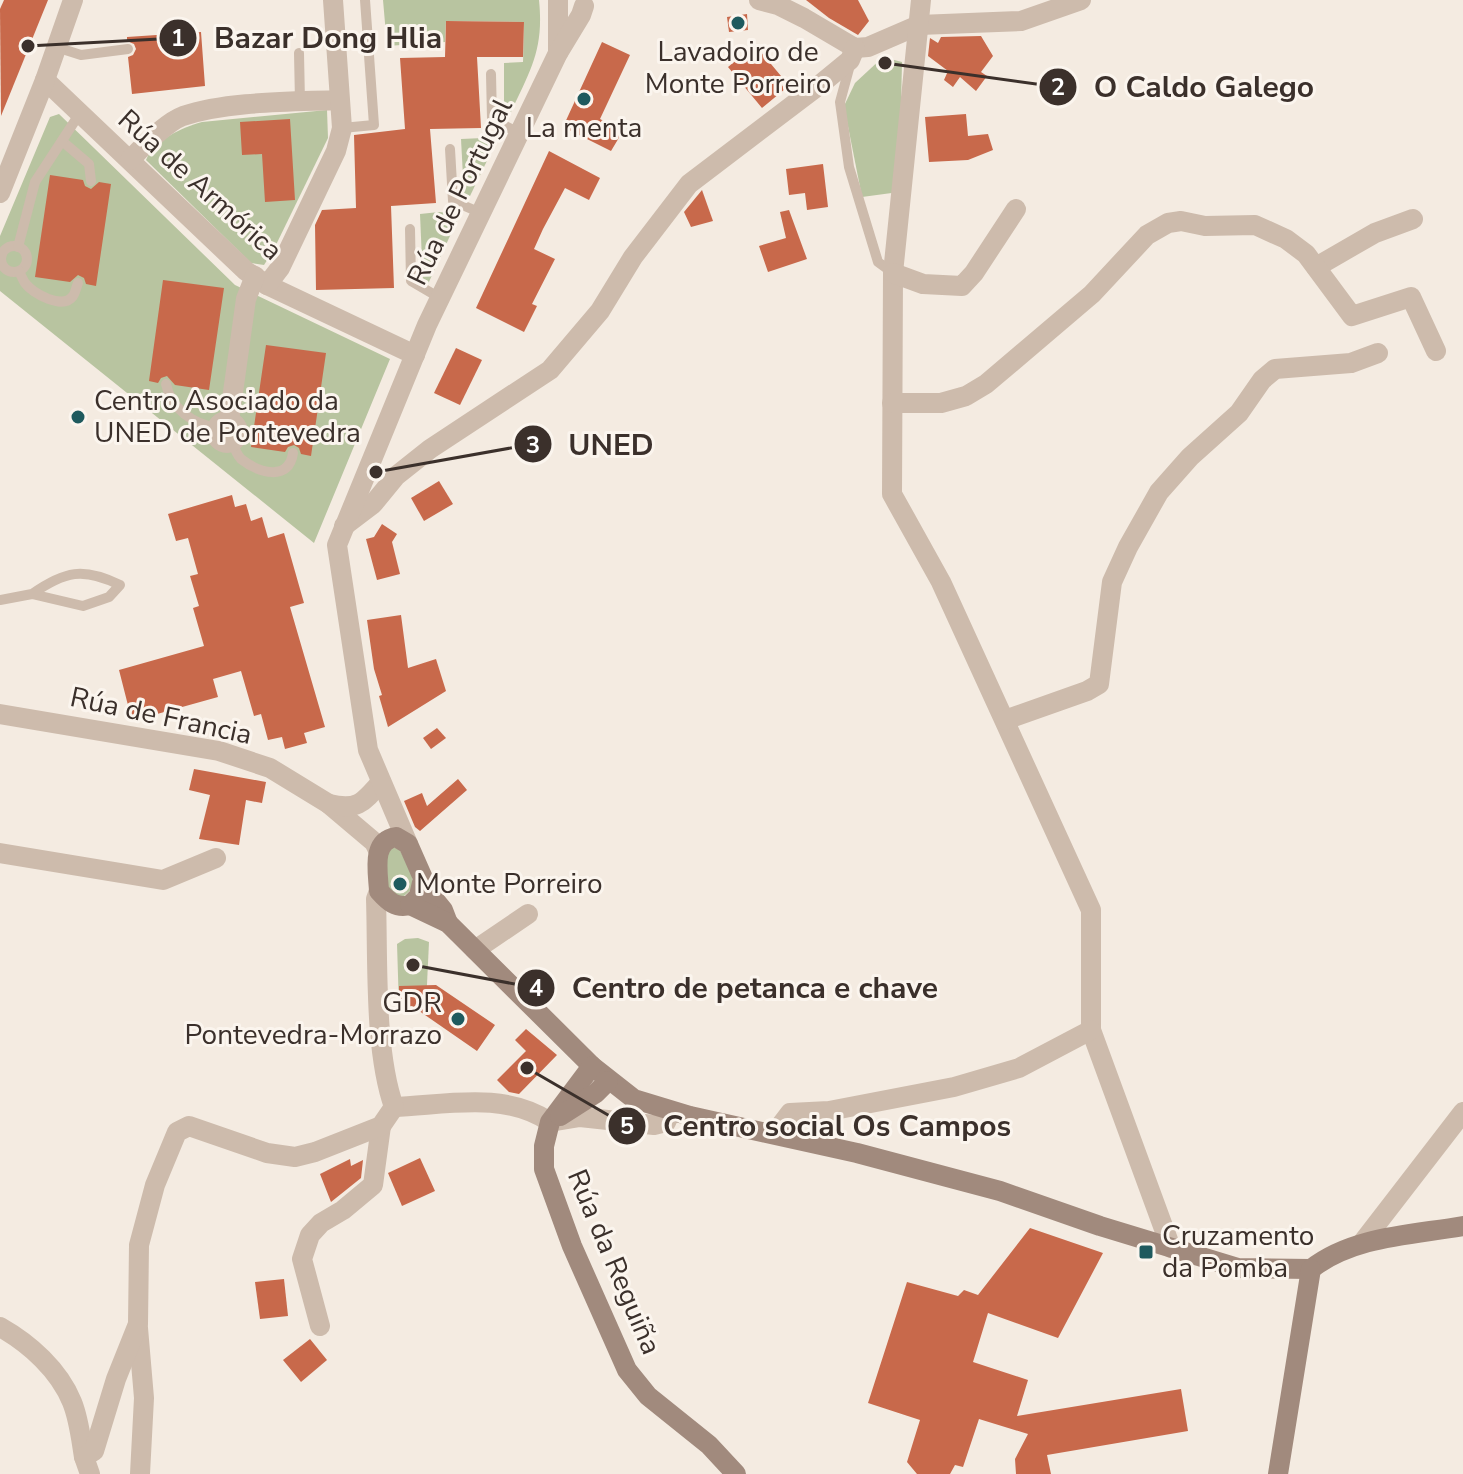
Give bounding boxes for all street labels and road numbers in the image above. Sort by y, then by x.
street label: Rúa de Portugal [398,92,522,292]
street label: Rúa de Armórica [110,101,290,269]
street label: Rúa de Francia [67,678,255,754]
street label: Rúa da Reguiña [558,1164,670,1360]

